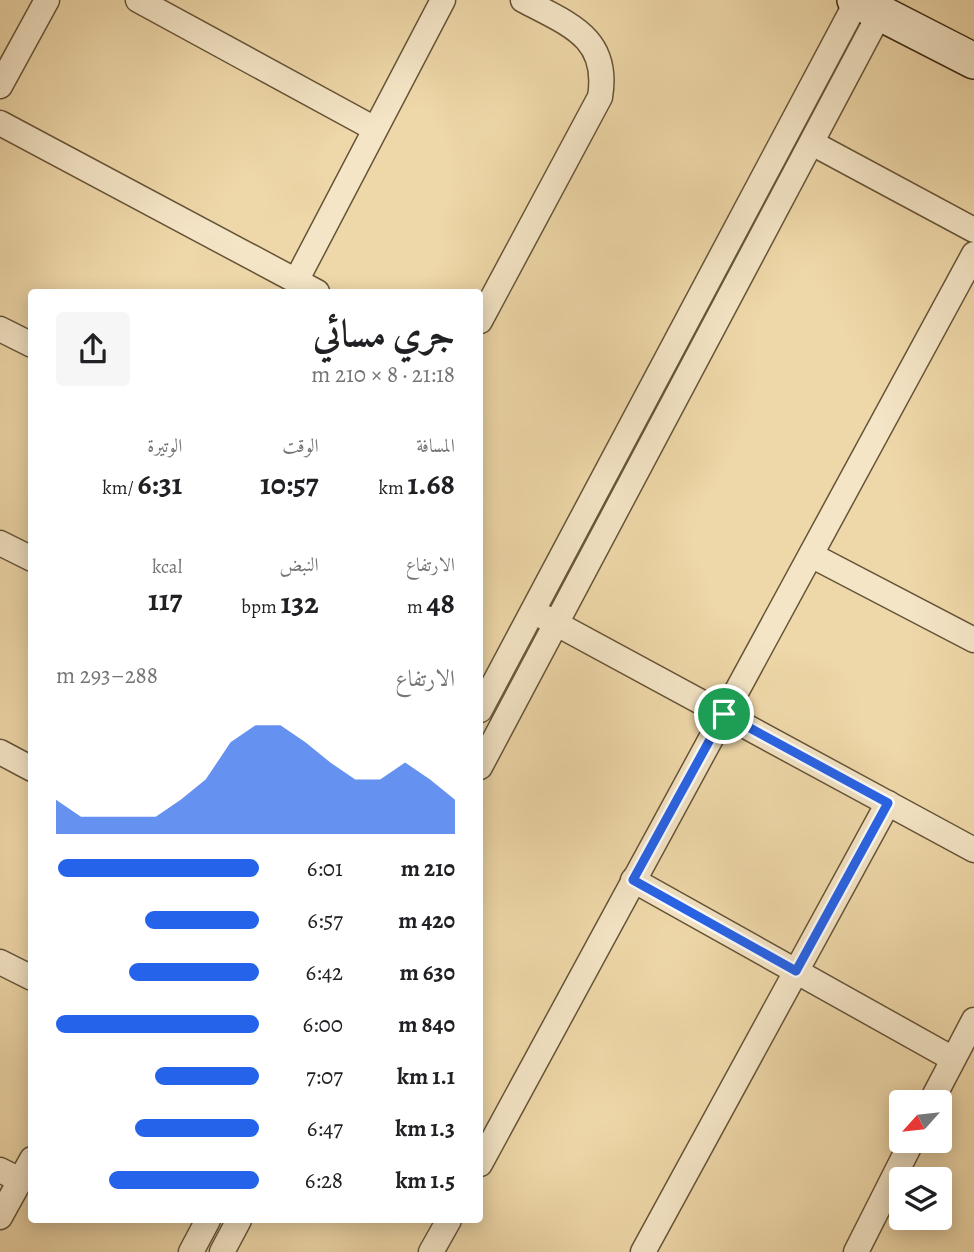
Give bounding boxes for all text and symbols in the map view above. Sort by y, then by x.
text: جري مسائي [313,307,455,359]
button: share [56,312,130,386]
text: 21:18 · 8 × 210 m [311,359,455,390]
text: الوتيرة [147,433,182,459]
text: الوقت [282,433,319,459]
text: المسافة [416,433,455,459]
text: 6:31 [138,464,182,504]
text: 10:57 [260,464,319,504]
text: 1.68 [408,464,455,504]
text: /km [102,475,138,501]
text: km [379,475,408,501]
text: النبض [280,552,319,578]
text: الارتفاع [406,552,455,578]
text: kcal [152,554,182,580]
text: 117 [148,580,182,620]
text: 132 [281,583,319,623]
text: 48 [427,583,455,623]
text: bpm [241,594,281,620]
text: m [407,594,427,620]
text: 288–293 m [56,660,158,691]
text: الارتفاع [395,663,455,694]
pin [694,684,754,744]
icon: arrive [705,695,743,733]
text: 6:01 [307,853,343,884]
text: 210 m [401,853,455,884]
text: 6:57 [307,905,343,936]
text: 420 m [398,905,455,936]
text: 6:42 [306,957,343,988]
text: 630 m [400,957,455,988]
text: 6:00 [302,1009,343,1040]
text: 840 m [398,1009,455,1040]
text: 7:07 [306,1061,343,1092]
text: 1.1 km [397,1061,455,1092]
north arrow [889,1090,952,1153]
map controls [889,1090,952,1230]
text: 6:47 [307,1113,343,1144]
text: 1.3 km [395,1113,455,1144]
text: 6:28 [305,1165,343,1196]
text: 1.5 km [395,1165,455,1196]
button: layers [889,1167,952,1230]

